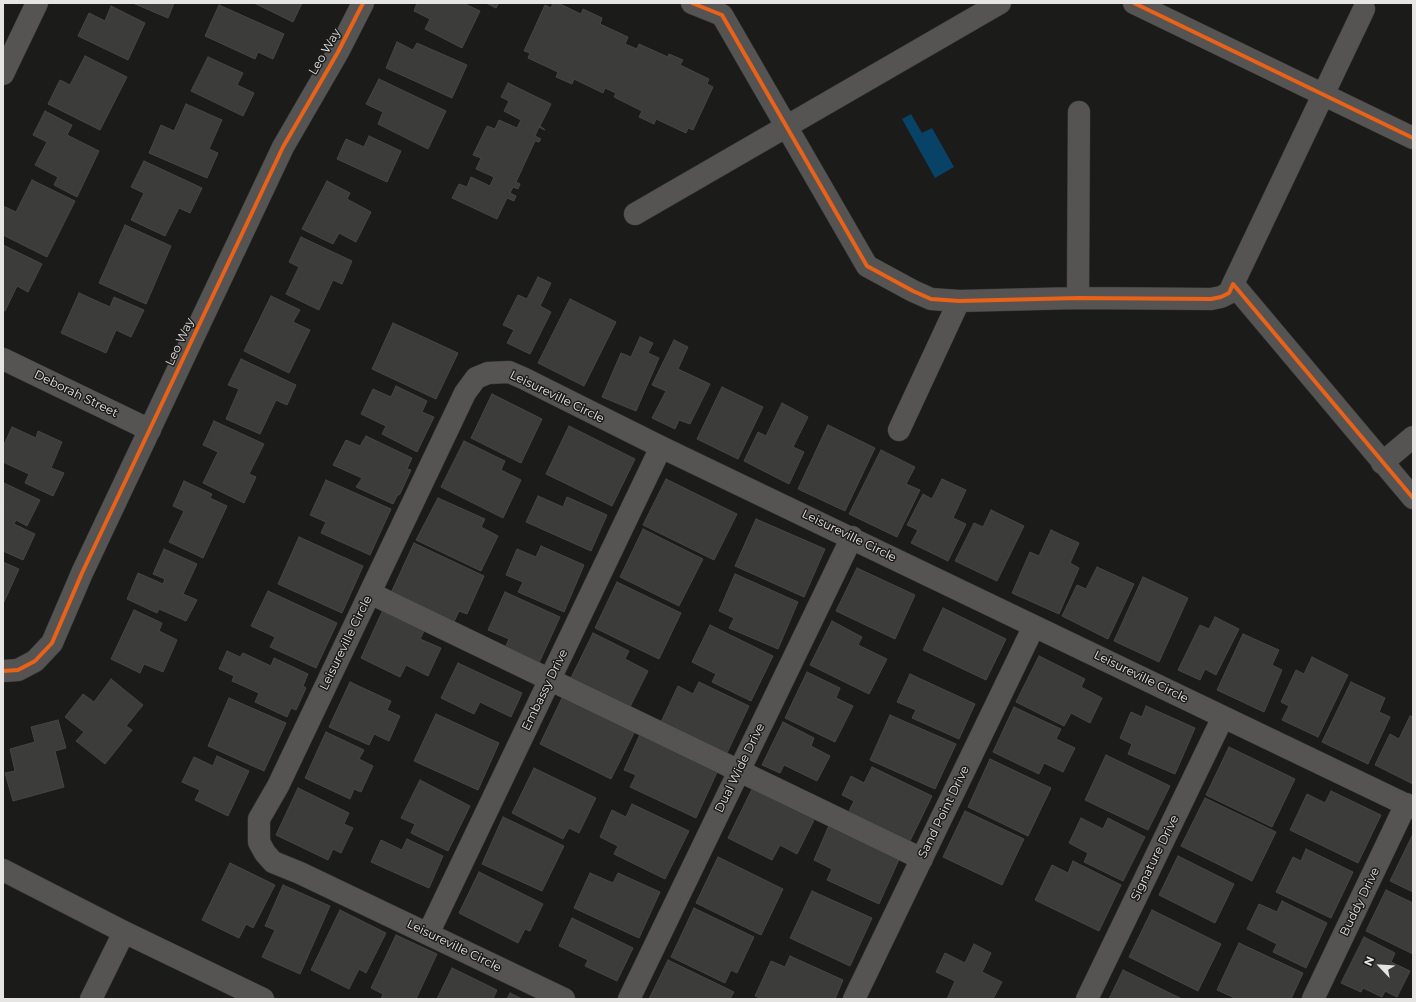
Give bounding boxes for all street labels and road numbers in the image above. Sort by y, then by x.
street label: Leo Way [306,26,344,78]
street label: Leo Way [163,316,197,368]
street label: Deborah Street [32,367,120,421]
street label: Leisureville Circle [507,368,607,426]
street label: Leisureville Circle [799,507,899,565]
street label: Leisureville Circle [317,593,375,693]
street label: Embassy Drive [519,647,571,733]
street label: Leisureville Circle [1091,648,1191,706]
street label: Dual Wide Drive [712,721,768,815]
street label: Sand Point Drive [915,764,973,860]
street label: Signature Drive [1128,813,1182,903]
street label: Buddy Drive [1337,865,1383,939]
street label: Leisureville Circle [404,917,504,975]

